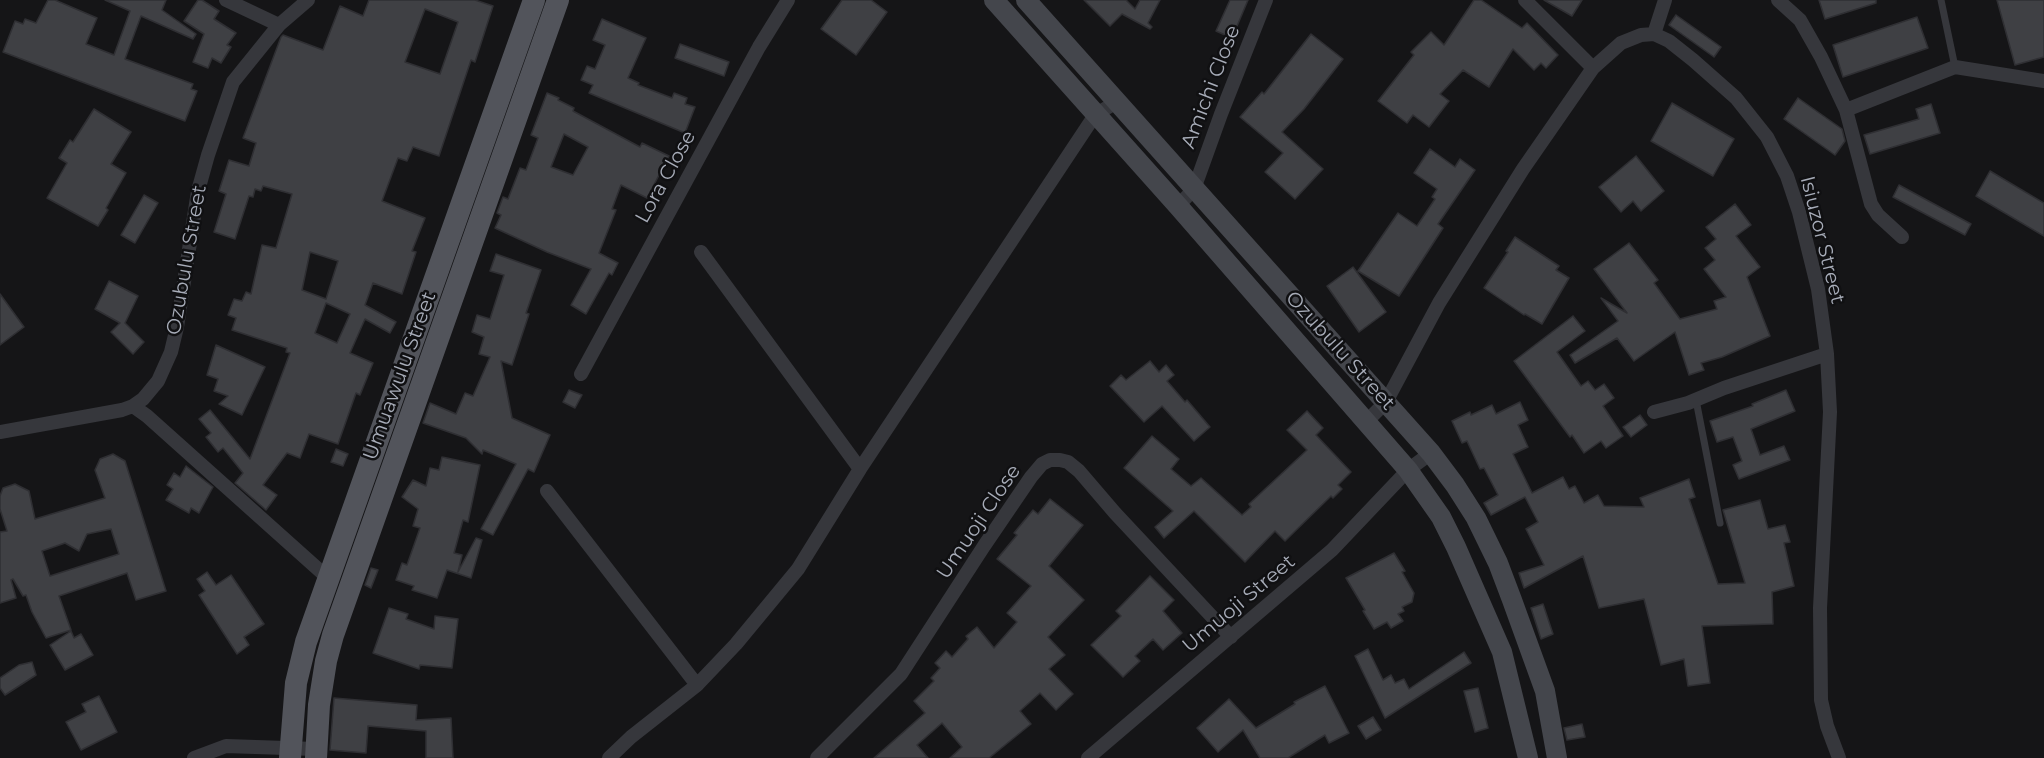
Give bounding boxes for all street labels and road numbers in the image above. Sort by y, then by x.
street label: Amichi Close [1176,22,1246,152]
street label: Lora Close [631,126,701,228]
street label: Isiuzor Street [1795,174,1849,306]
street label: Ozubulu Street [162,183,212,337]
street label: Ozubulu Street [1280,287,1400,415]
street label: Umuawulu Street [358,288,442,464]
street label: Umuoji Close [932,460,1026,584]
street label: Umuoji Street [1178,550,1300,658]

